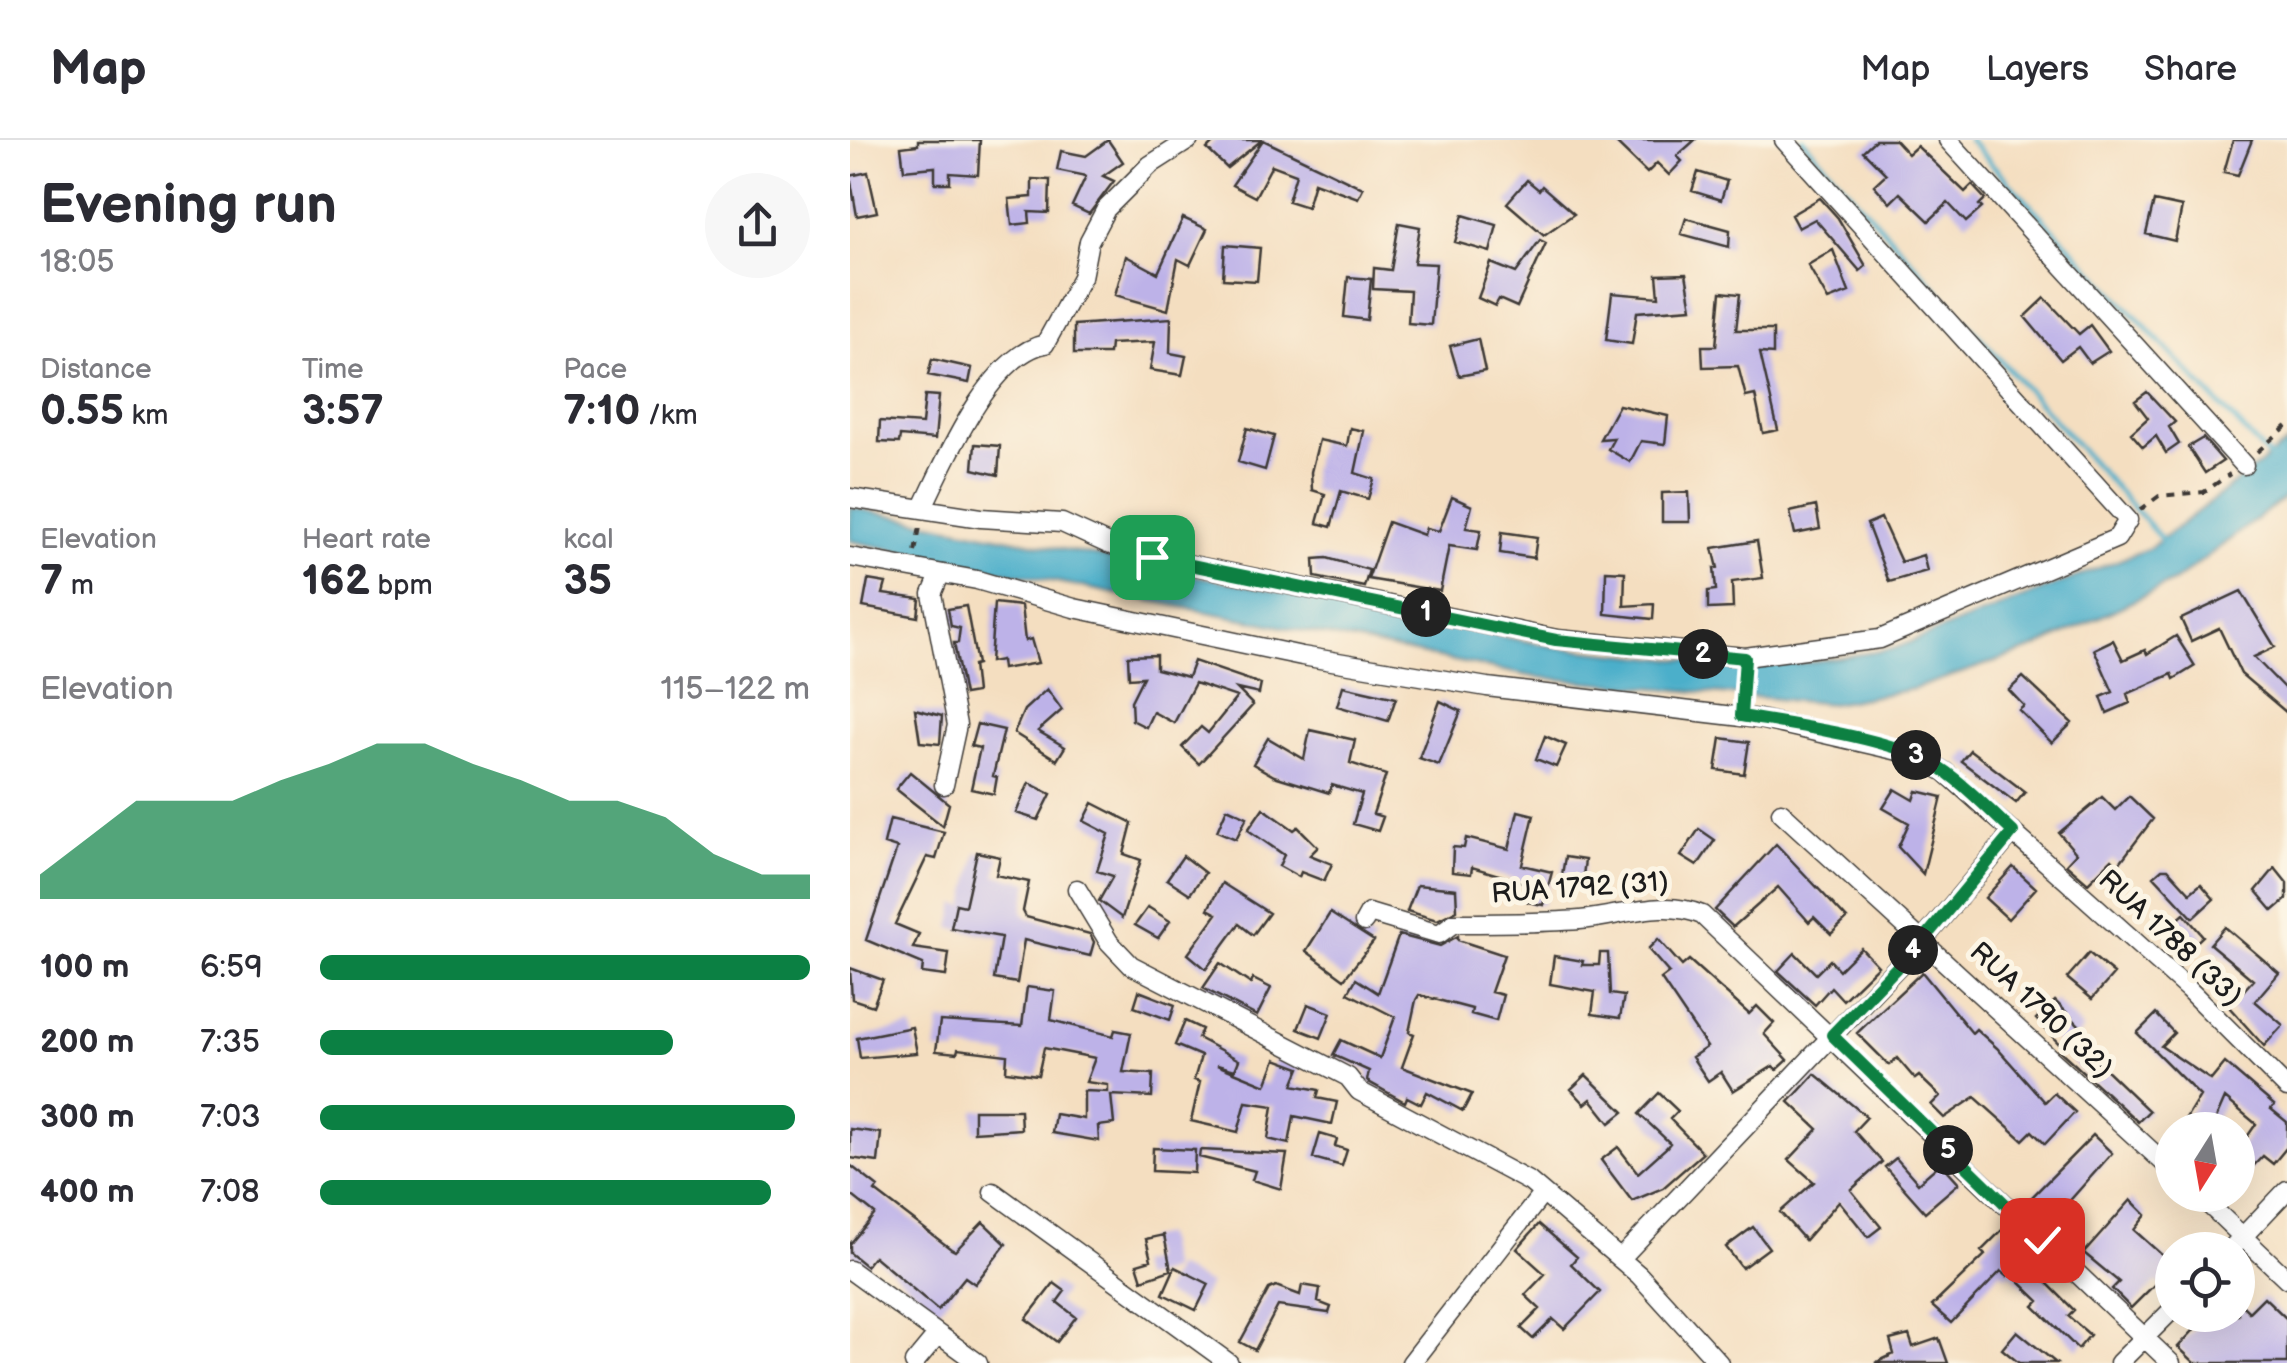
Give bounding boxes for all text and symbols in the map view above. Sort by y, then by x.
text: Map [50,41,146,98]
text: Map [1860,48,1931,91]
text: Layers [1986,48,2089,91]
text: Share [2144,48,2237,91]
text: Evening run [40,172,337,239]
button: share [705,173,810,278]
text: 18:05 [40,243,115,282]
text: Distance [40,353,152,386]
text: Time [302,353,364,386]
text: Pace [563,353,627,386]
text: 0.55 [40,386,124,437]
text: 3:57 [302,386,384,437]
text: 7:10 [563,386,640,437]
text: km [124,399,168,432]
text: /km [640,399,698,432]
pin [1110,515,1195,600]
text: Elevation [40,523,157,556]
text: Heart rate [302,523,431,556]
text: kcal [563,523,614,556]
icon: arrive [1125,530,1180,585]
text: 7 [40,556,63,607]
text: 162 [302,556,370,607]
text: 35 [563,556,612,607]
text: m [63,569,94,602]
text: bpm [370,569,433,602]
pin: 1 [1401,587,1451,637]
text: 1 [1420,595,1432,628]
pin: 2 [1678,629,1728,679]
text: 2 [1695,637,1711,670]
text: Elevation [40,670,173,709]
text: 115–122 m [661,670,810,709]
pin: 3 [1891,730,1941,780]
text: 3 [1908,738,1924,771]
street label: RUA 1788 (33) [2091,863,2249,1013]
street label: RUA 1792 (31) [1490,865,1670,911]
pin: 4 [1888,925,1938,975]
text: 4 [1905,933,1921,966]
street label: RUA 1790 (32) [1963,935,2119,1085]
text: 100 m [40,948,129,987]
text: 6:59 [200,948,263,987]
text: 200 m [40,1023,134,1062]
text: 7:35 [200,1023,260,1062]
text: 300 m [40,1098,135,1137]
text: 7:03 [200,1098,261,1137]
north arrow [2155,1112,2255,1212]
map controls [2155,1112,2255,1332]
pin: 5 [1923,1125,1973,1175]
text: 5 [1940,1133,1956,1166]
text: 400 m [40,1173,135,1212]
text: 7:08 [200,1173,260,1212]
pin [2000,1198,2085,1283]
icon: check [2015,1213,2070,1268]
button: locate [2155,1232,2255,1332]

